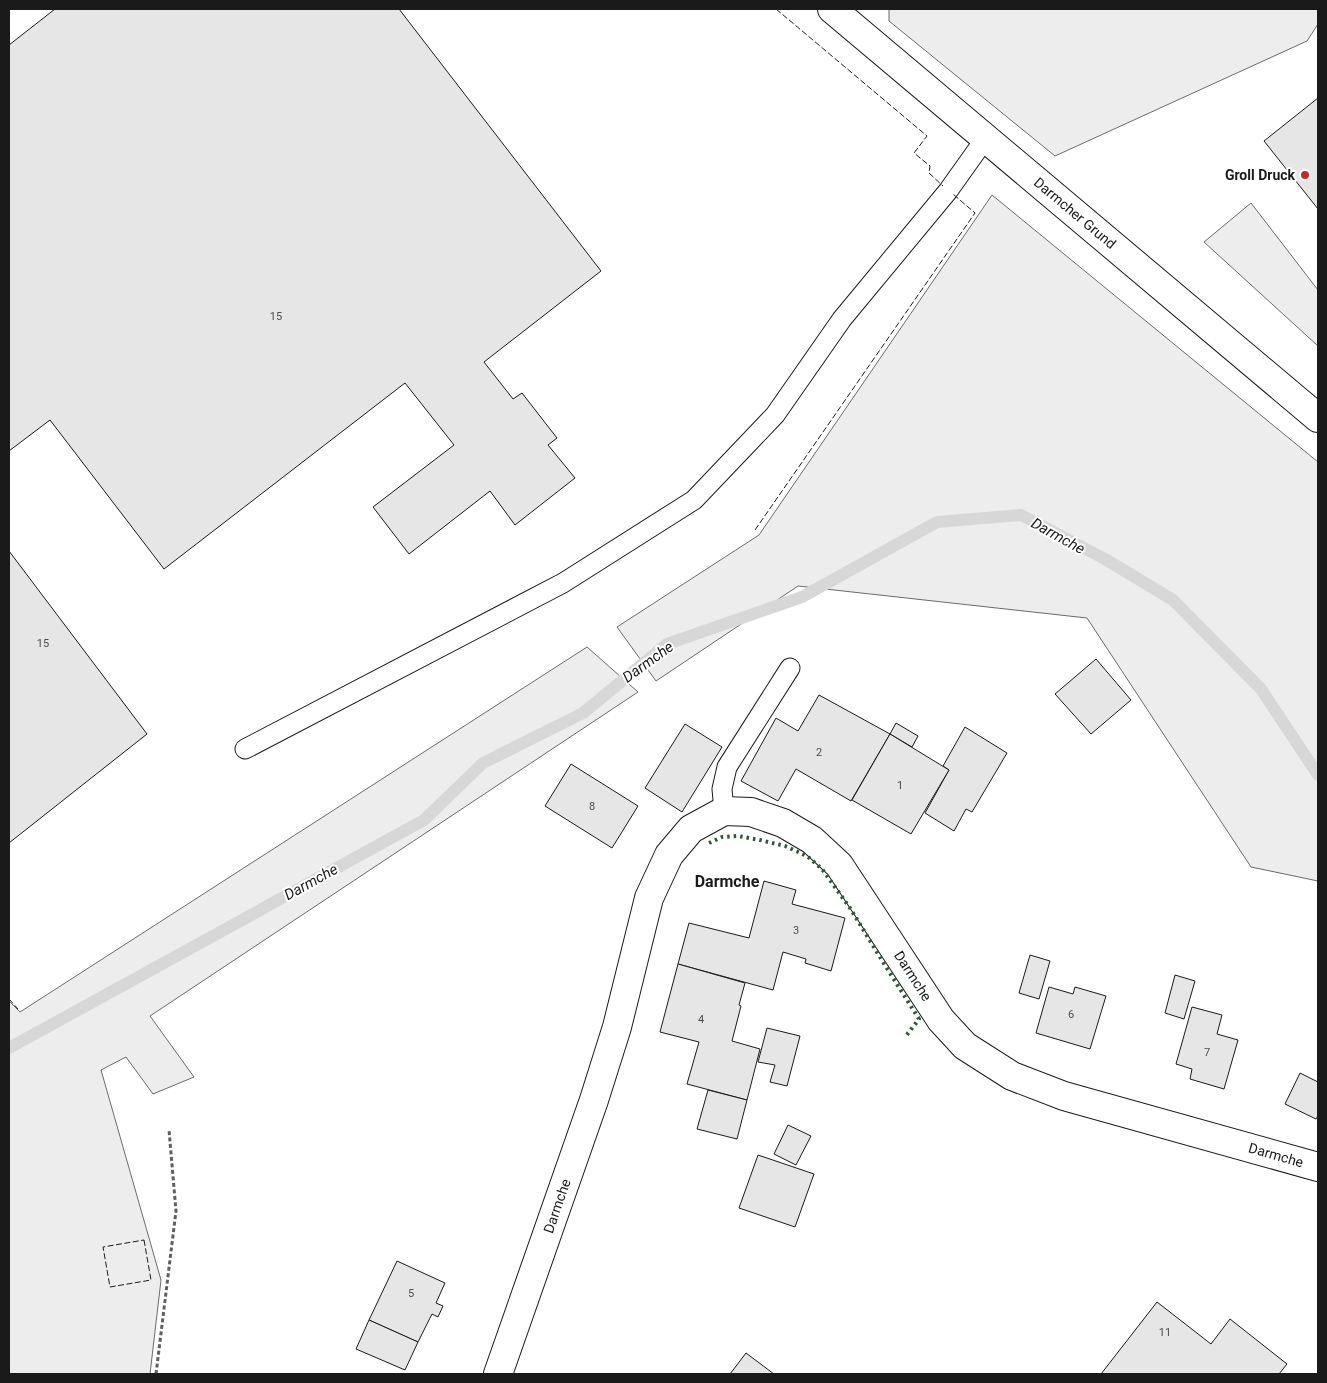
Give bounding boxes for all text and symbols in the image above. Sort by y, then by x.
place label: Groll Druck [1225,167,1296,183]
marker: Groll Druck [1299,169,1311,181]
street label: Darmcher Grund [1031,174,1119,252]
house number: 15 [270,310,282,323]
water label: Darmche [1028,514,1088,558]
house number: 15 [37,637,49,650]
water label: Darmche [619,637,677,686]
house number: 2 [816,746,822,759]
house number: 1 [897,779,903,792]
house number: 8 [589,800,595,813]
water label: Darmche [281,860,341,904]
district label: Darmche [695,872,760,891]
house number: 3 [793,924,799,937]
street label: Darmche [891,948,935,1004]
house number: 6 [1068,1008,1074,1021]
house number: 4 [698,1013,704,1026]
house number: 7 [1204,1046,1210,1059]
street label: Darmche [1247,1140,1305,1170]
street label: Darmche [540,1177,574,1235]
house number: 5 [408,1287,414,1300]
house number: 11 [1159,1326,1171,1339]

